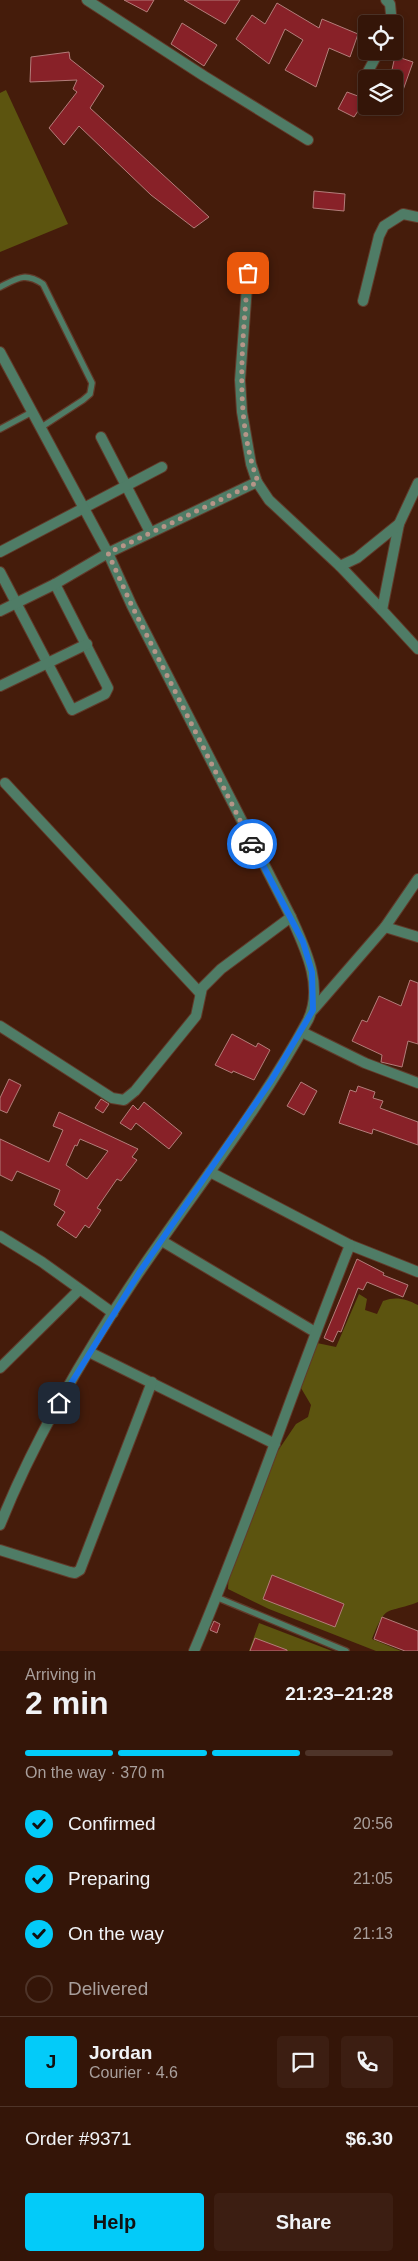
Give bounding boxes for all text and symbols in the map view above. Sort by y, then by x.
map controls [358,15,403,115]
button: locate [358,15,403,60]
button: layers [358,70,403,115]
pin [227,252,269,294]
icon: bag [234,259,262,287]
courier [227,819,277,869]
icon: car [238,830,266,858]
pin [38,1382,80,1424]
icon: home [45,1389,73,1417]
text: Arriving in [25,1666,96,1683]
text: 21:23–21:28 [285,1683,393,1704]
text: 2 min [25,1685,109,1721]
text: On the way · 370 m [25,1764,165,1781]
icon: check [25,1810,53,1838]
text: Confirmed [68,1813,156,1834]
text: 20:56 [353,1815,393,1832]
icon: check [25,1865,53,1893]
text: Preparing [68,1868,150,1889]
text: 21:05 [353,1870,393,1887]
icon: check [25,1920,53,1948]
text: On the way [68,1923,164,1944]
text: 21:13 [353,1925,393,1942]
text: Delivered [68,1978,148,1999]
button: chat [277,2036,329,2088]
button: phone [341,2036,393,2088]
text: Jordan [89,2042,152,2063]
text: J [46,2051,56,2072]
text: Courier · 4.6 [89,2064,178,2081]
text: Order #9371 [25,2128,132,2149]
text: $6.30 [345,2128,393,2149]
button: Help [25,2193,204,2251]
button: Share [214,2193,393,2251]

